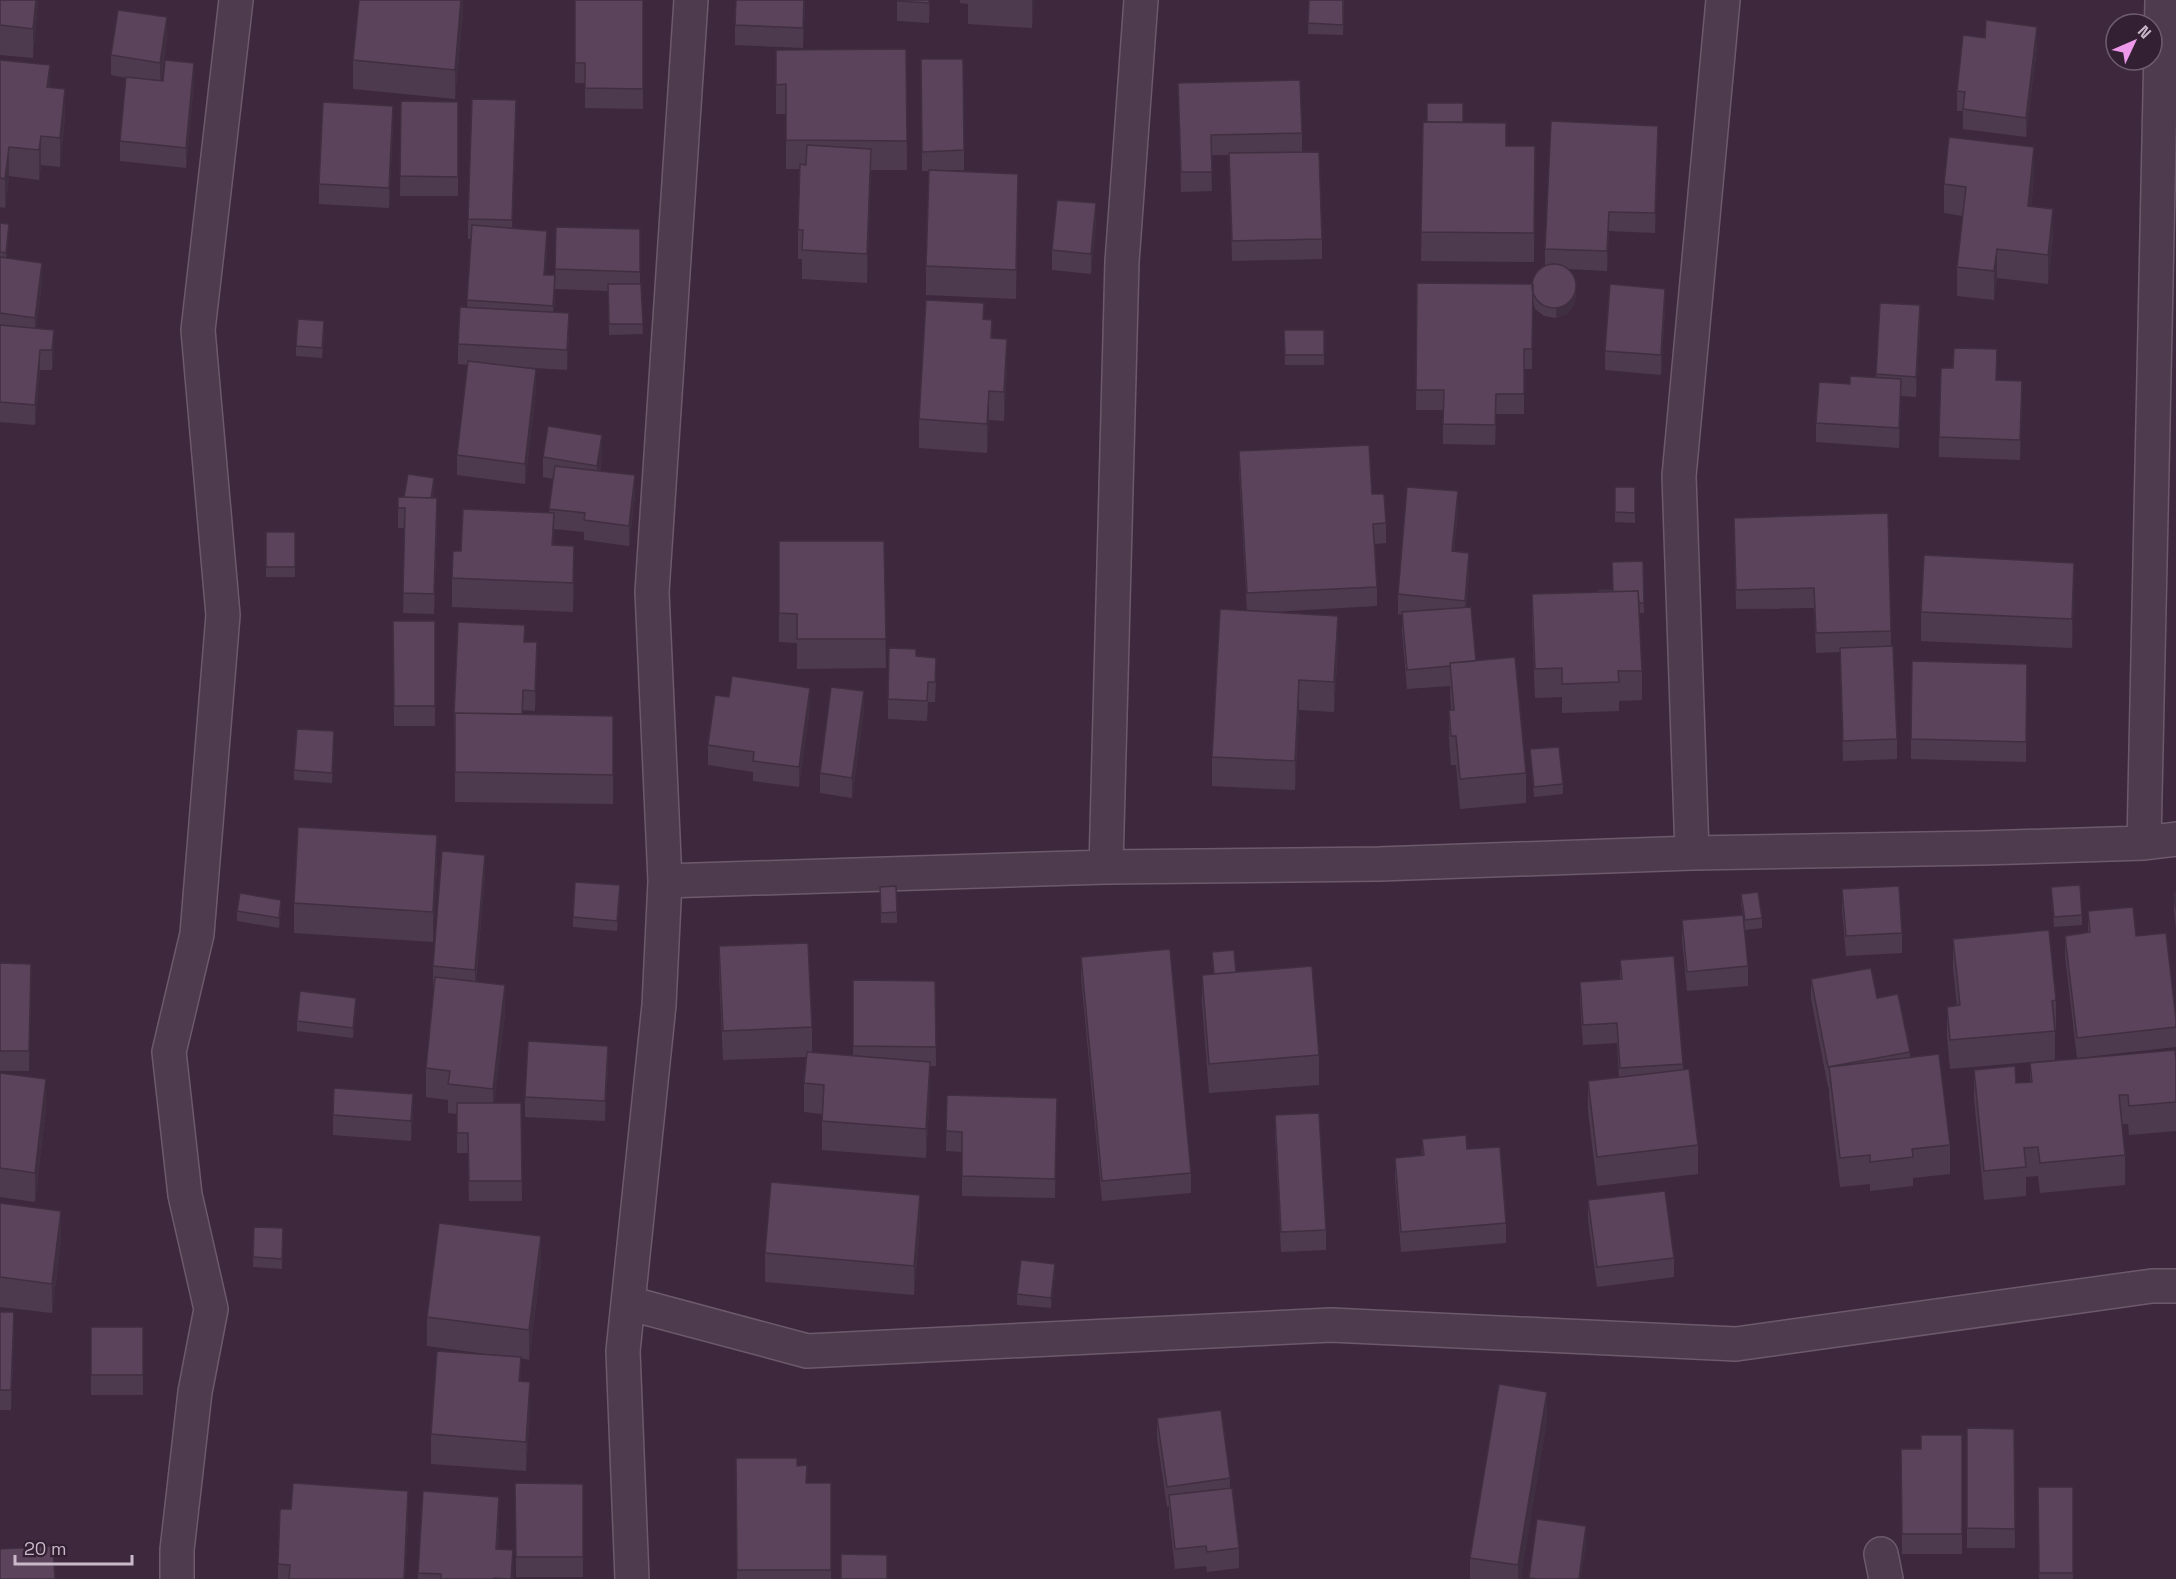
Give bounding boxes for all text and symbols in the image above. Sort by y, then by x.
north arrow [2104,12,2164,72]
text: N [2133,21,2156,43]
scale bar [15,1528,132,1566]
text: 20 m [24,1537,67,1560]

